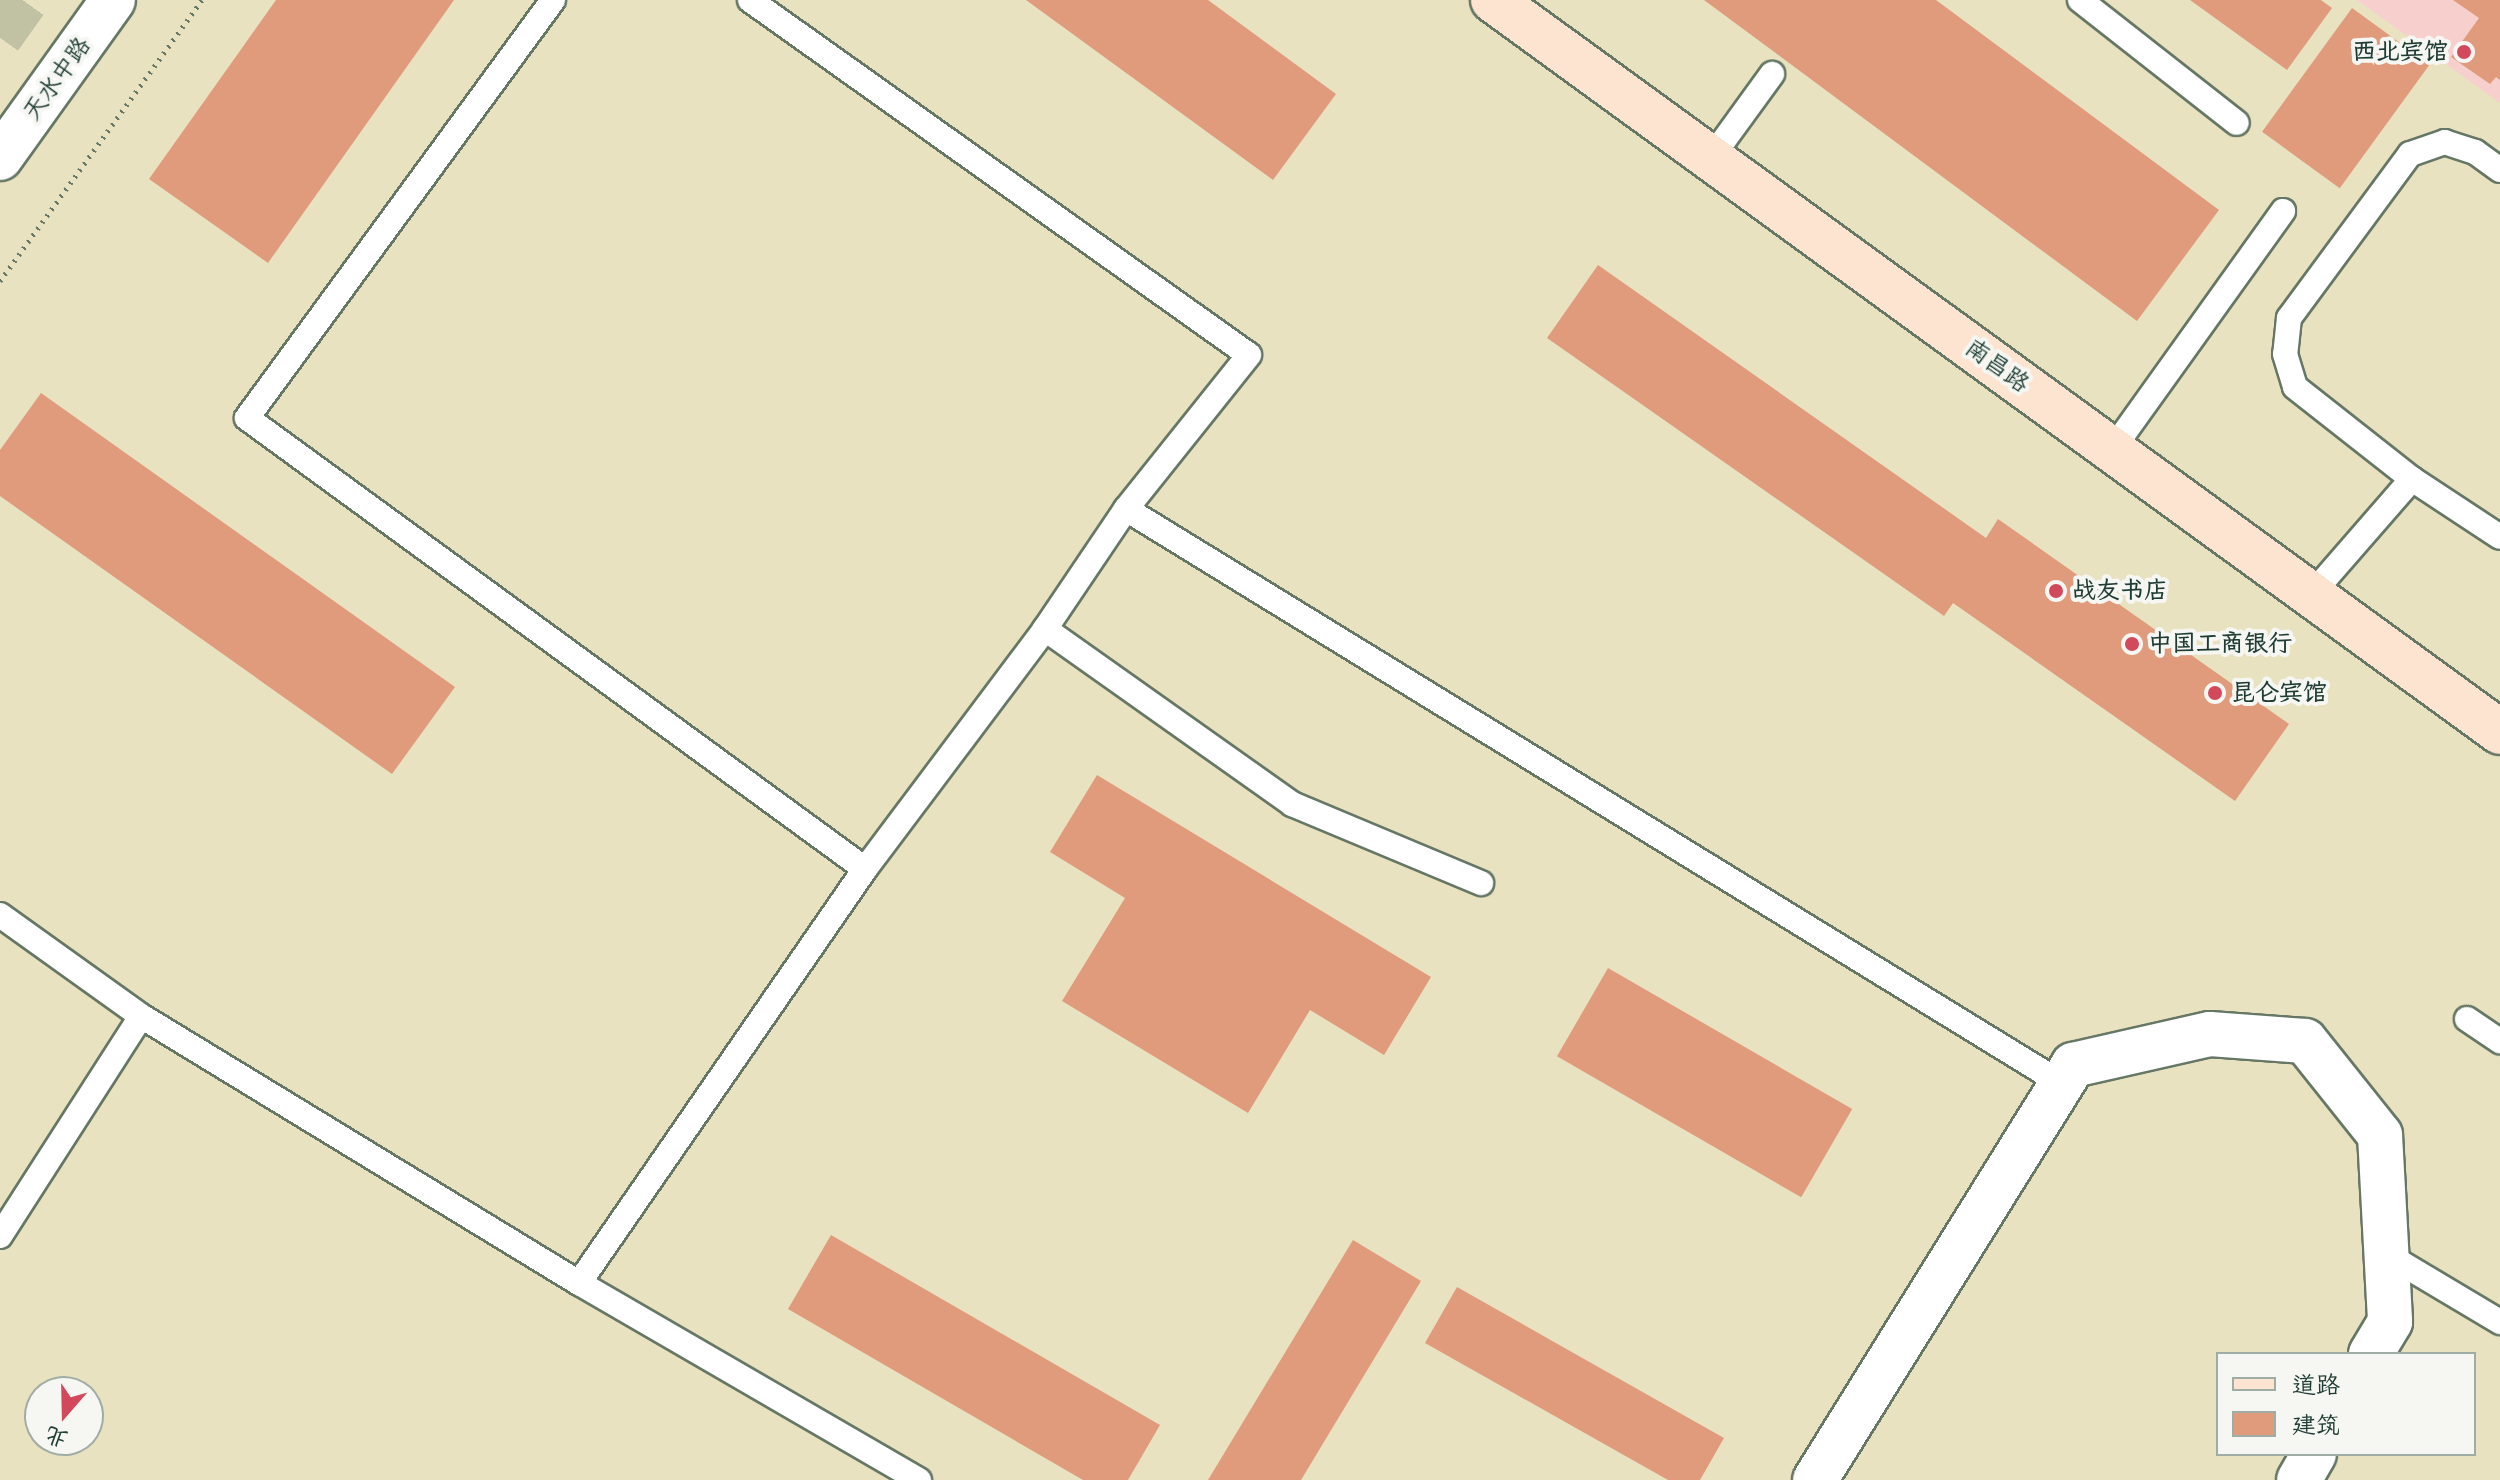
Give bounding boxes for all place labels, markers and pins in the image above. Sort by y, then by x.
place label: 西北宾馆 [2352,38,2448,66]
marker: 西北宾馆 [2455,43,2473,61]
place label: 战友书店 [2072,577,2168,605]
marker: 战友书店 [2047,582,2065,600]
place label: 中国工商银行 [2148,630,2292,658]
marker: 中国工商银行 [2123,635,2141,653]
place label: 昆仑宾馆 [2231,679,2327,707]
marker: 昆仑宾馆 [2206,684,2224,702]

